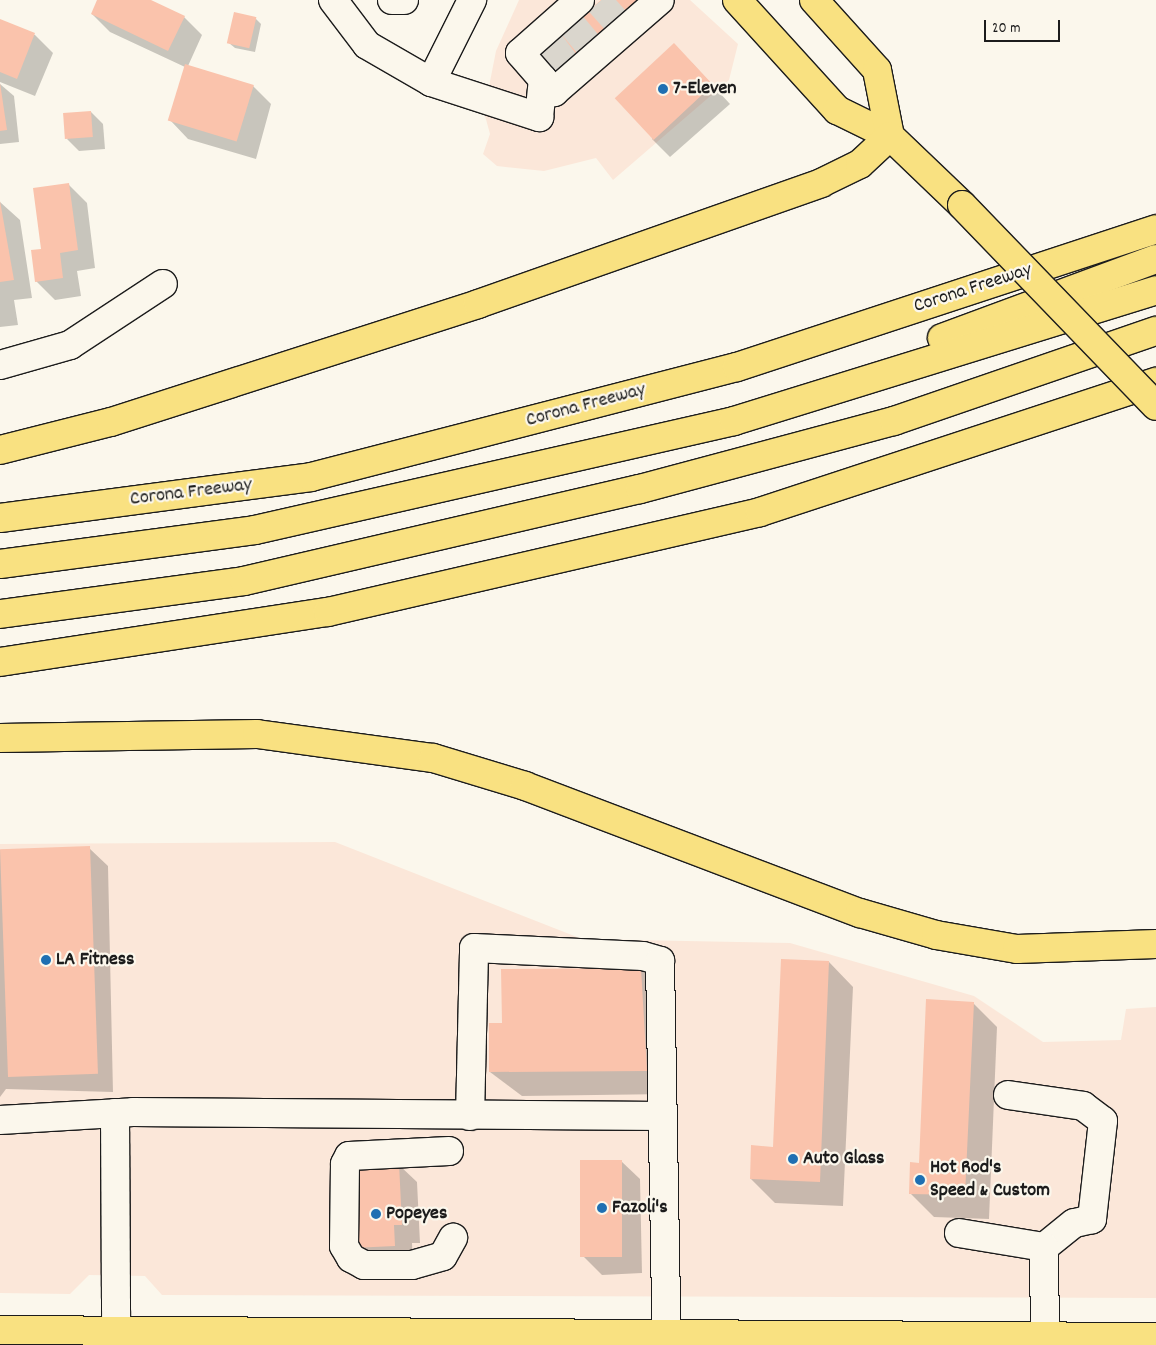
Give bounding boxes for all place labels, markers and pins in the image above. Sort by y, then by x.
place label: 7-Eleven [673,77,737,101]
marker: 7-Eleven [657,83,669,95]
place label: LA Fitness [56,948,135,972]
marker: LA Fitness [40,954,52,966]
place label: Auto Glass [803,1147,884,1171]
marker: Auto Glass [787,1153,799,1165]
place label: Hot Rod's Speed & Custom [930,1156,1050,1203]
marker: Hot Rod's Speed & Custom [914,1174,926,1186]
place label: Fazoli's [612,1196,668,1220]
place label: Popeyes [386,1202,447,1226]
marker: Fazoli's [596,1202,608,1214]
marker: Popeyes [370,1208,382,1220]

